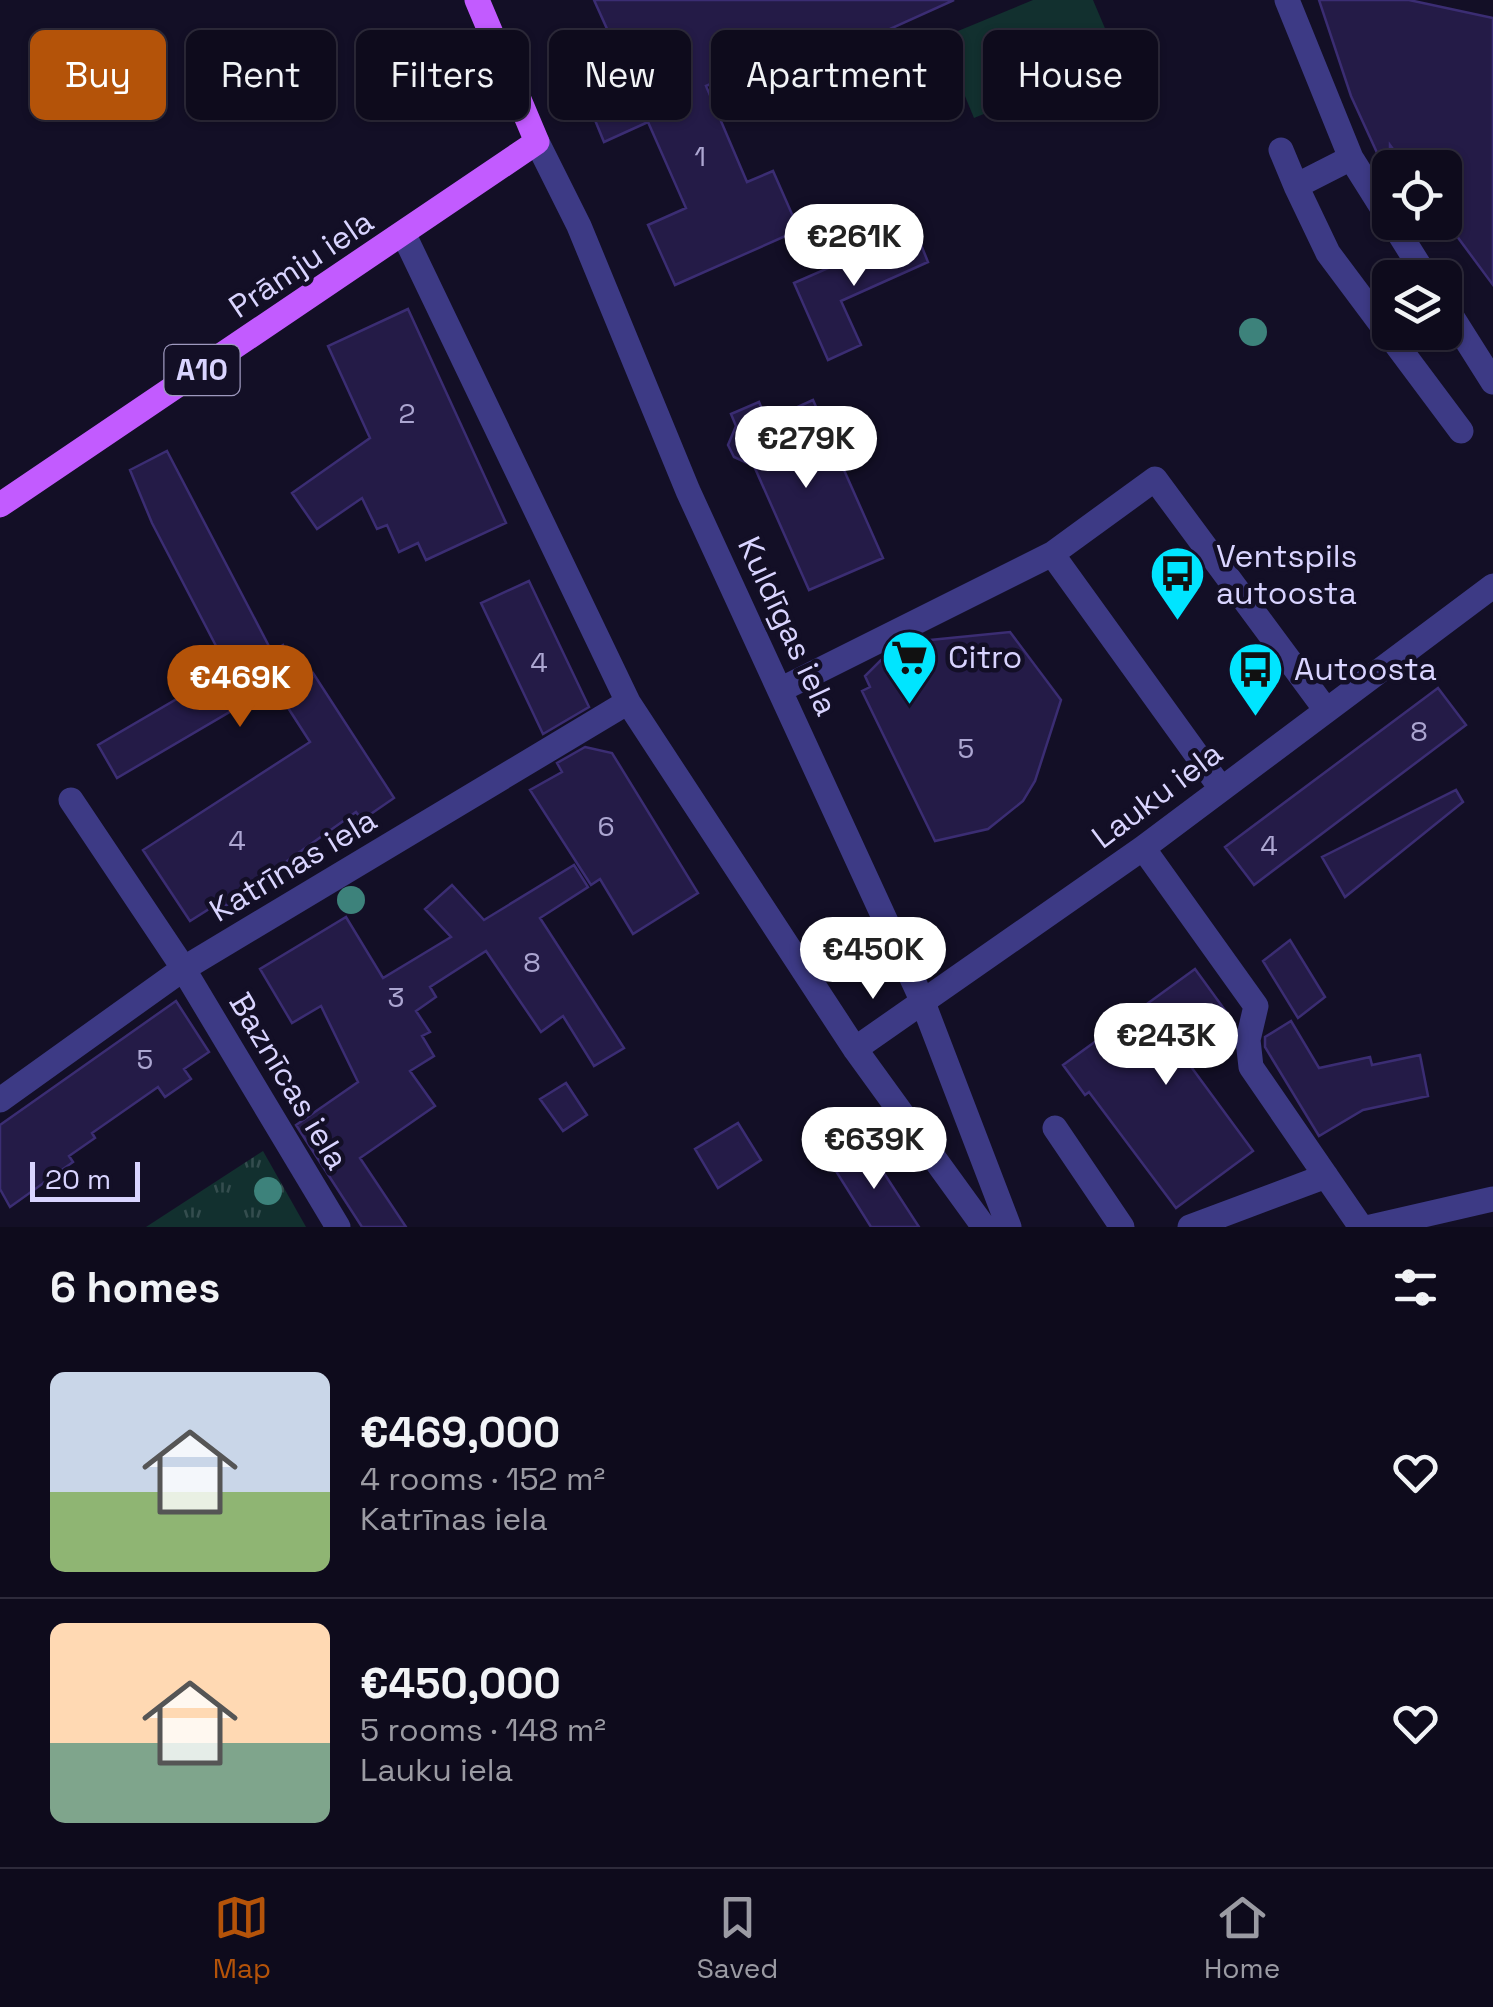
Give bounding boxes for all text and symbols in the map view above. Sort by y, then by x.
chip: Buy [30,30,166,120]
chip: Rent [186,30,336,120]
chip: Filters [356,30,529,120]
chip: New [549,30,691,120]
chip: Apartment [711,30,963,120]
chip: House [983,30,1158,120]
house number: 1 [694,138,706,174]
map controls [1372,150,1462,350]
button: locate [1372,150,1462,240]
street label: Prāmju iela [221,201,381,327]
pin: €261K [784,204,924,289]
text: €261K [807,216,901,256]
button: layers [1372,260,1462,350]
road number: A10 [164,345,240,395]
house number: 2 [399,395,415,431]
pin: €279K [736,406,876,491]
text: €279K [757,418,855,458]
street label: Kuldīgas iela [729,530,847,722]
place label: Ventspils autoosta [1216,536,1357,613]
bus stop icon: Ventspils autoosta [1147,544,1207,623]
supermarket icon: Citro [879,627,939,706]
place label: Citro [948,637,1022,677]
bus stop icon: Autoosta [1225,639,1285,718]
house number: 4 [530,644,548,680]
pin: €469K [170,645,310,730]
place label: Autoosta [1294,649,1437,689]
text: €469K [189,657,291,697]
house number: 8 [1410,713,1428,749]
house number: 5 [958,730,974,766]
street label: Lauku iela [1084,733,1230,857]
street label: Katrīnas iela [202,800,384,930]
house number: 6 [597,808,615,844]
house number: 4 [228,822,246,858]
house number: 4 [1260,827,1278,863]
pin: €450K [803,917,943,1002]
text: €450K [822,929,924,969]
house number: 8 [523,944,541,980]
house number: 3 [388,979,404,1015]
street label: Baznīcas iela [221,985,357,1177]
pin: €243K [1096,1003,1236,1088]
text: €243K [1116,1015,1216,1055]
house number: 5 [137,1041,153,1077]
pin: €639K [804,1107,944,1192]
text: €639K [824,1119,924,1159]
scale bar [30,1157,140,1202]
text: 20 m [45,1161,111,1197]
icon: filters [1388,1260,1443,1315]
text: 6 homes [50,1261,220,1314]
text: €469,000 [360,1406,560,1459]
icon: home [130,1412,250,1532]
icon: heart [1388,1445,1443,1500]
text: 4 rooms · 152 m² [360,1459,605,1499]
text: Katrīnas iela [360,1499,548,1539]
text: €450,000 [360,1657,561,1710]
icon: home [130,1663,250,1783]
icon: heart [1388,1696,1443,1751]
text: 5 rooms · 148 m² [360,1710,606,1750]
text: Lauku iela [360,1750,513,1790]
tab: Map [213,1890,271,1986]
tab: Saved [697,1890,778,1986]
tab: Home [1204,1890,1280,1986]

